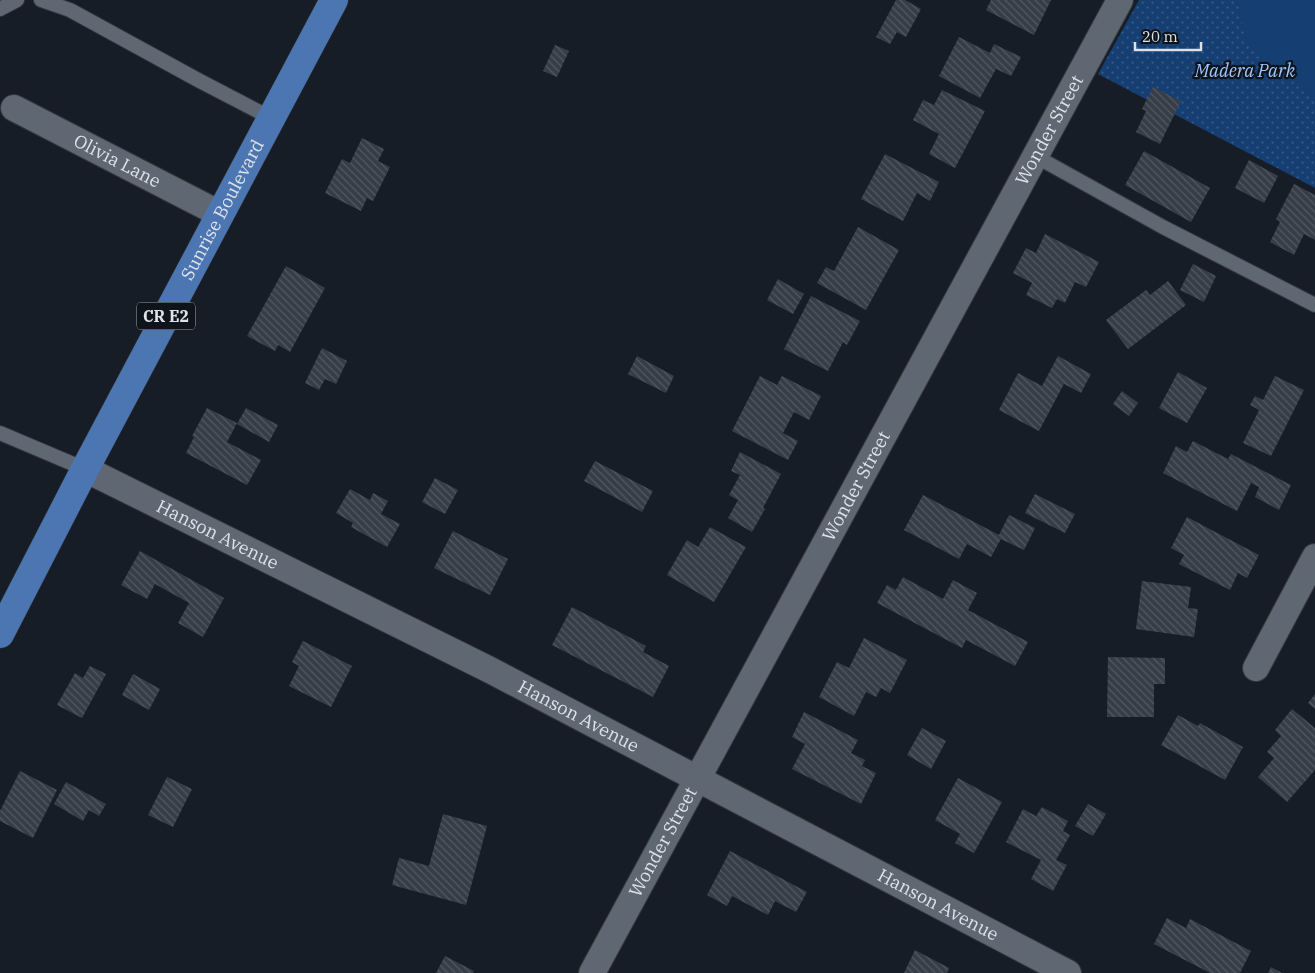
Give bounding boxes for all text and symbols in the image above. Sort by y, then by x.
scale bar [1135,20,1201,52]
text: 20 m [1142,27,1178,46]
park label: Madera Park [1194,59,1296,82]
street label: Wonder Street [1010,71,1088,189]
street label: Olivia Lane [70,129,165,193]
street label: Sunrise Boulevard [175,135,269,284]
road number: CR E2 [137,302,195,330]
street label: Wonder Street [817,427,895,545]
street label: Hanson Avenue [153,494,283,574]
street label: Hanson Avenue [514,675,643,757]
street label: Wonder Street [623,783,702,901]
street label: Hanson Avenue [874,863,1003,946]

